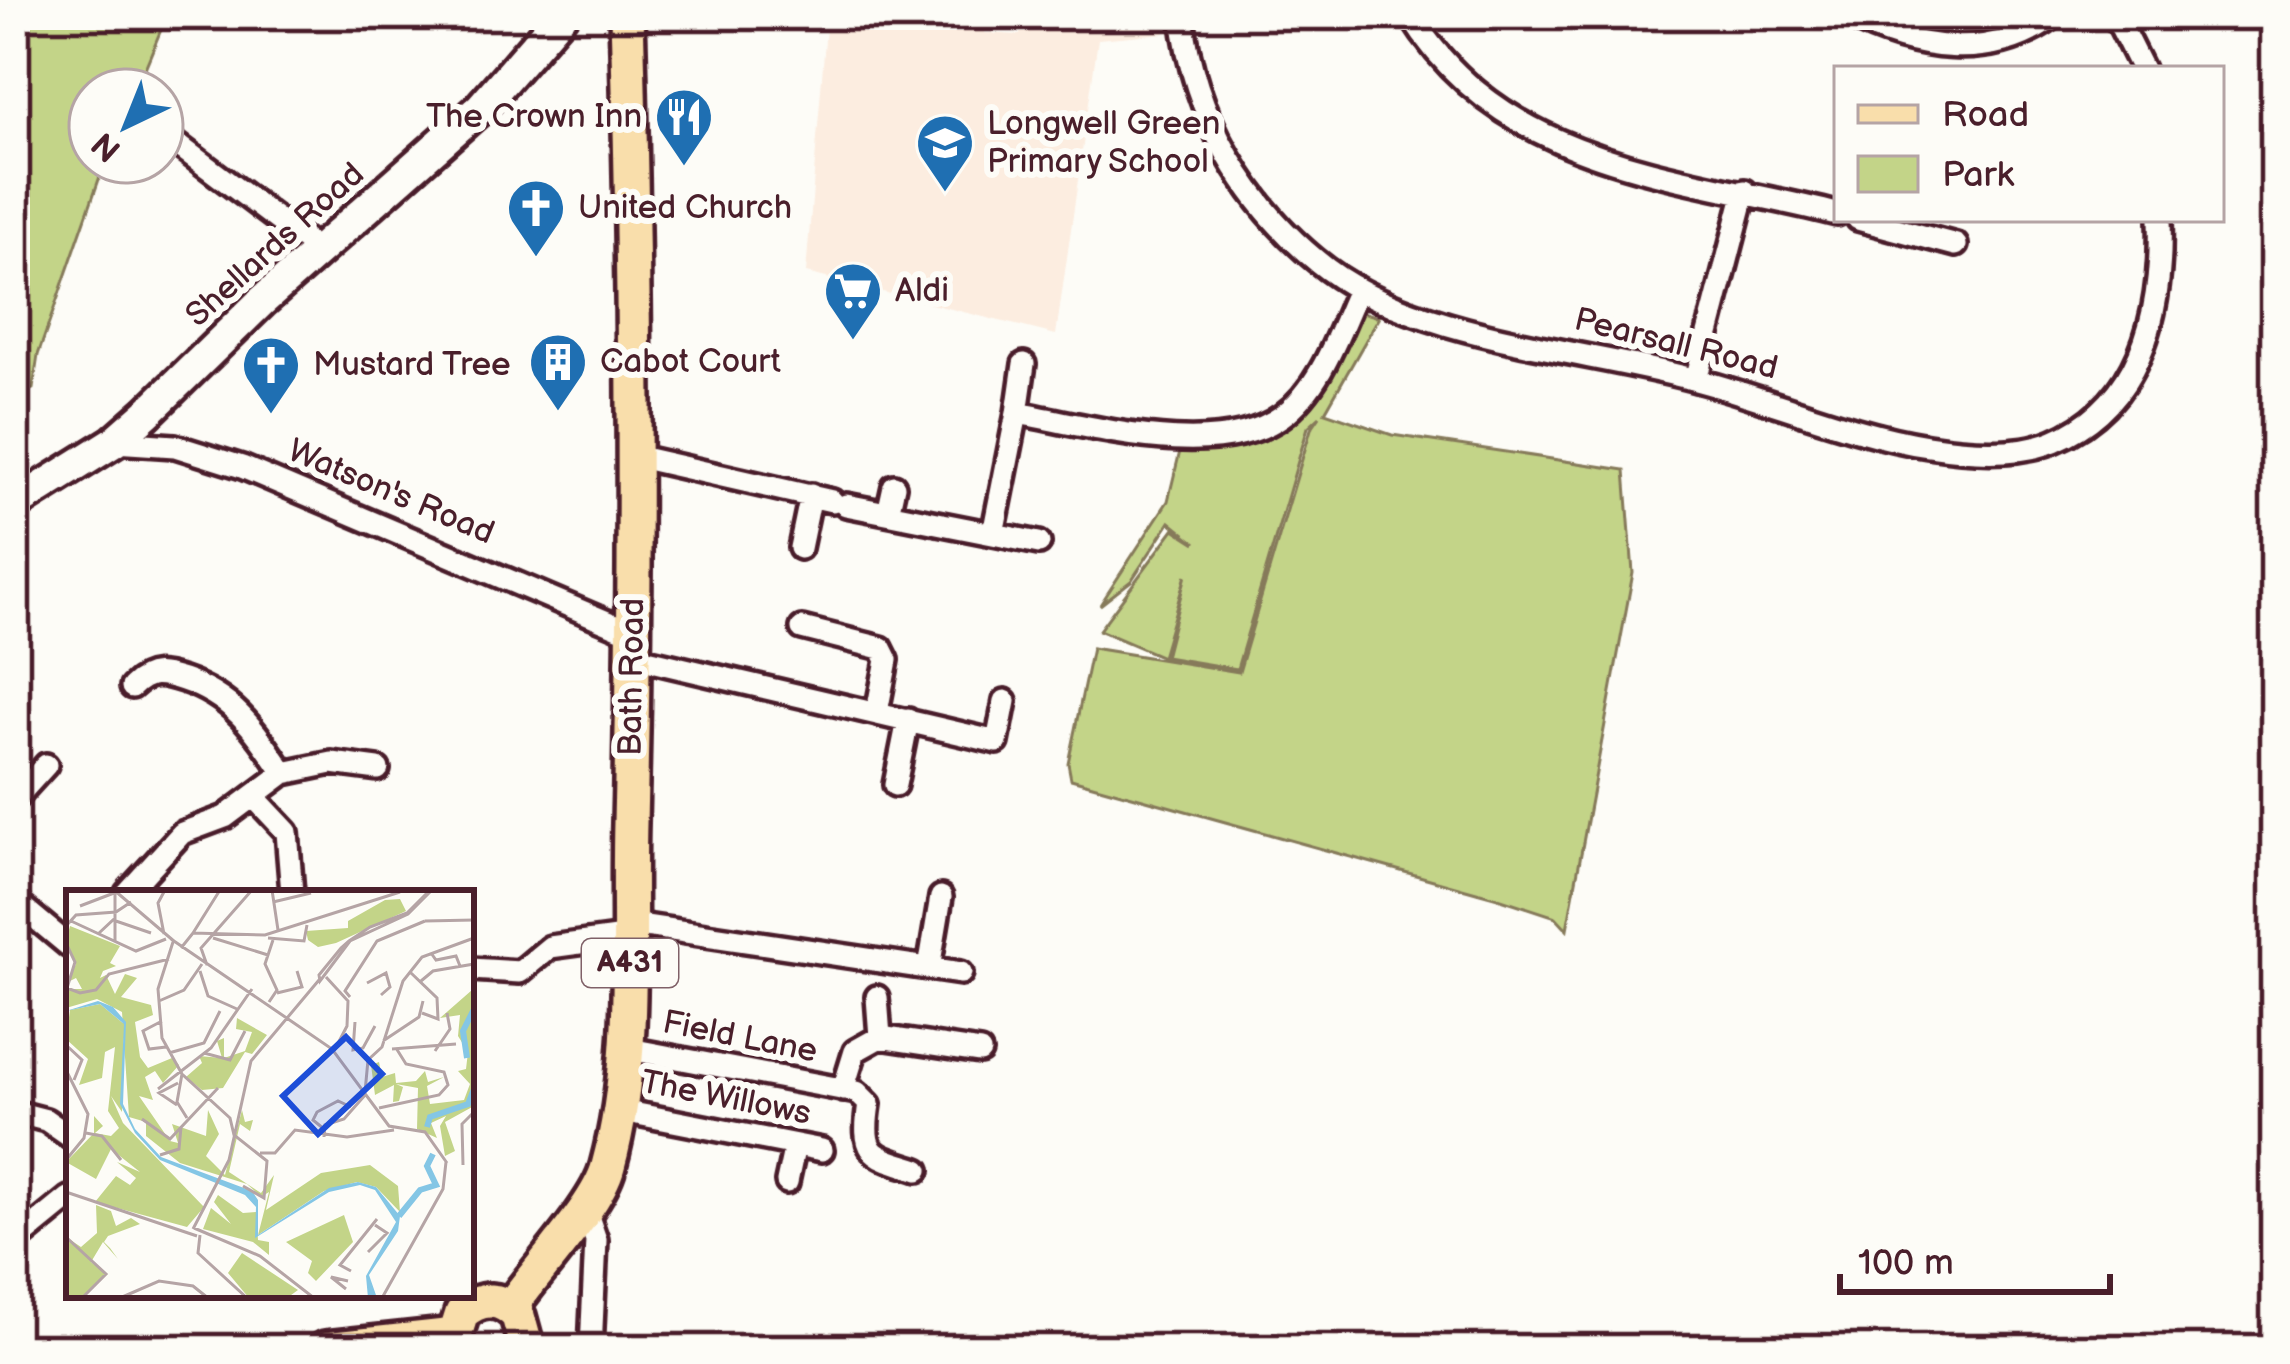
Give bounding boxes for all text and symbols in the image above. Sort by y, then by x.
north arrow [66,66,186,186]
legend [1834,66,2224,222]
restaurant icon: The Crown Inn [653,86,715,168]
text: Road [1942,94,2029,137]
place label: The Crown Inn [426,97,642,137]
place label: Longwell Green Primary School [987,104,1220,182]
school or university icon: Longwell Green Primary School [914,112,976,194]
text: N [84,123,130,170]
street label: Shellards Road [178,154,372,336]
text: Park [1942,154,2015,197]
church icon: United Church [505,177,567,259]
place label: United Church [578,188,792,228]
supermarket icon: Aldi [822,260,884,342]
place label: Aldi [895,271,949,311]
street label: Pearsall Road [1570,299,1782,389]
building icon: Cabot Court [527,331,589,413]
church icon: Mustard Tree [240,334,302,416]
place label: Cabot Court [600,342,781,382]
place label: Mustard Tree [313,345,511,385]
street label: Watson's Road [282,431,500,553]
street label: Bath Road [611,597,653,757]
inset map [66,890,474,1298]
road number: A431 [582,939,678,987]
street label: Field Lane [659,1002,821,1072]
street label: The Willows [638,1062,814,1134]
scale bar [1840,1220,2110,1294]
text: 100 m [1858,1242,1954,1285]

